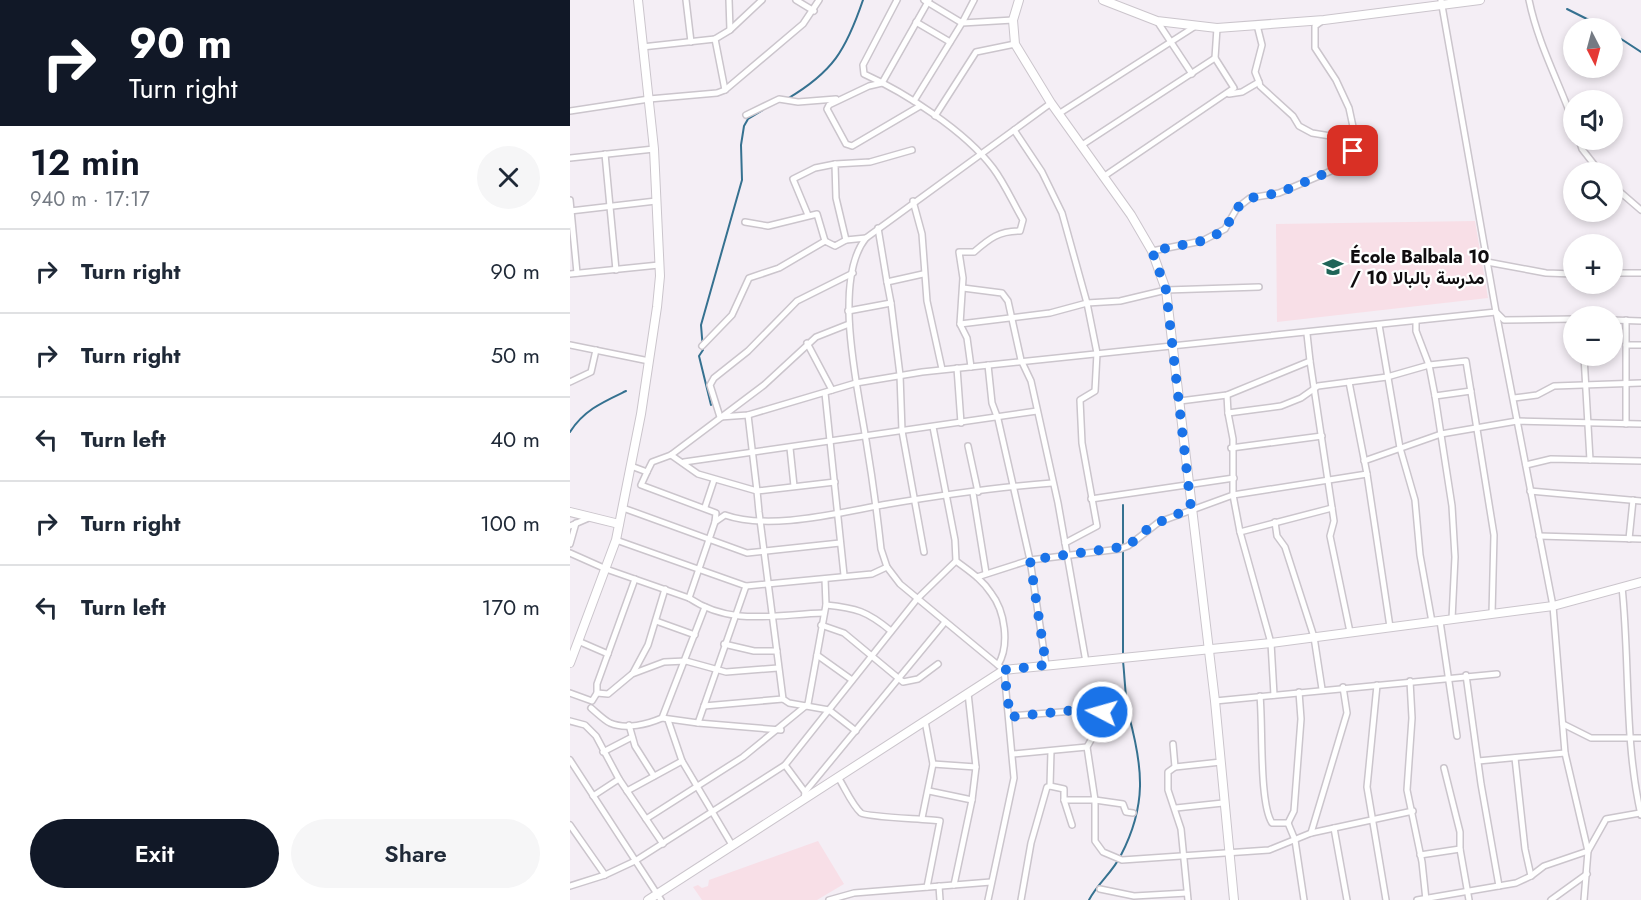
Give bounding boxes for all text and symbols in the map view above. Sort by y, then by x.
text: 90 m [129,13,232,74]
north arrow [1563,18,1623,78]
map controls [1563,18,1623,366]
icon: right [30,24,108,102]
text: Turn right [129,69,237,108]
button: sound [1563,90,1623,150]
pin [1327,125,1378,176]
icon: arrive [1336,134,1369,167]
text: 12 min [30,136,140,188]
button: close [477,146,540,209]
button: search [1563,162,1623,222]
text: 940 m · 17:17 [30,185,150,214]
button: + [1563,234,1623,294]
place label: École Balbala 10 / مدرسة بالبالا 10 [1350,244,1489,291]
icon: right [30,255,63,288]
text: Turn right [81,255,181,287]
text: 90 m [490,255,540,287]
school or university icon: École Balbala 10 / مدرسة بالبالا 10 [1321,255,1345,279]
button: − [1563,306,1623,366]
icon: right [30,339,63,372]
text: Turn right [81,339,181,371]
text: 50 m [491,339,540,371]
icon: left [30,423,63,456]
text: Turn left [81,423,166,455]
text: 40 m [490,423,540,455]
icon: right [30,507,63,540]
text: Turn right [81,507,181,539]
text: 100 m [480,507,540,539]
icon: left [30,591,63,624]
text: Turn left [81,591,166,623]
text: 170 m [482,591,540,623]
position arrow [1070,680,1134,744]
button: Exit [30,819,279,888]
button: Share [291,819,540,888]

